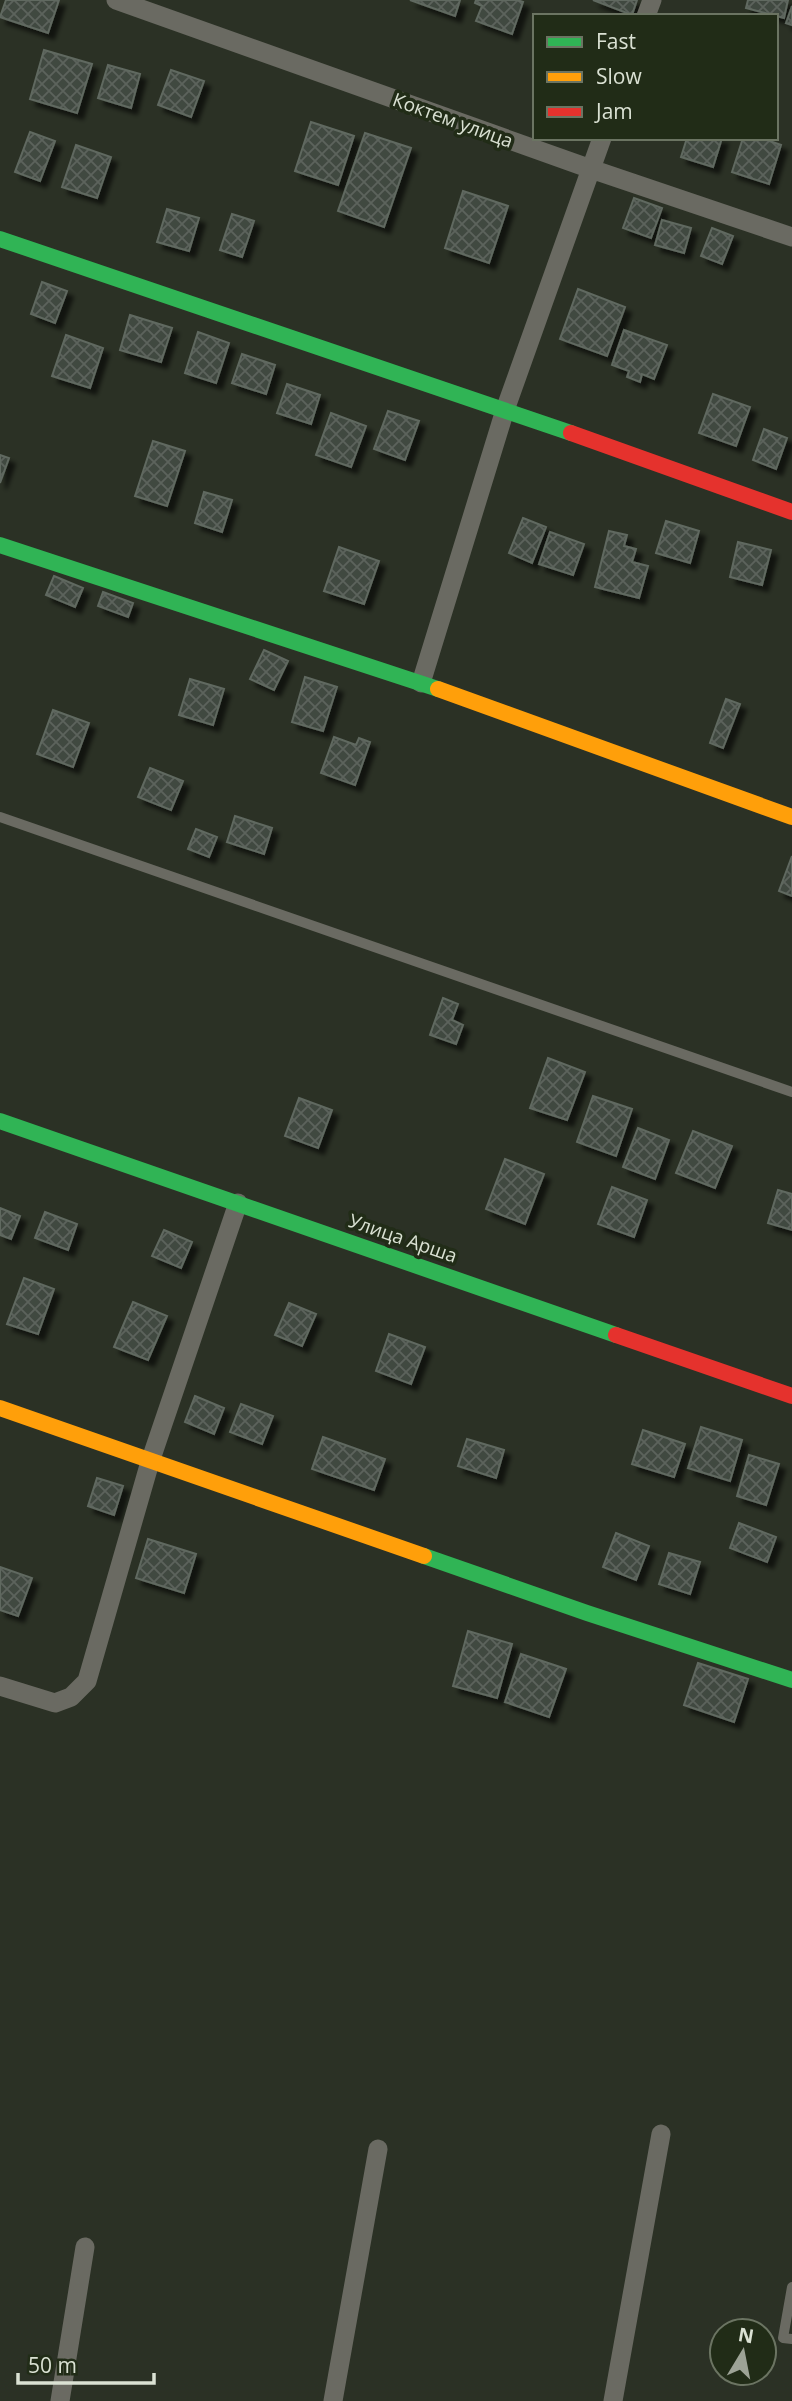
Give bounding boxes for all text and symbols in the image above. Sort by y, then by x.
legend [533,14,778,140]
text: Fast [596,27,636,55]
text: Slow [596,62,642,90]
street label: Коктем улица [389,86,517,154]
text: Jam [594,97,633,125]
street label: Улица Арша [345,1207,461,1269]
north arrow [708,2317,778,2387]
text: N [736,2321,756,2349]
scale bar [18,2342,154,2386]
text: 50 m [28,2351,77,2379]

